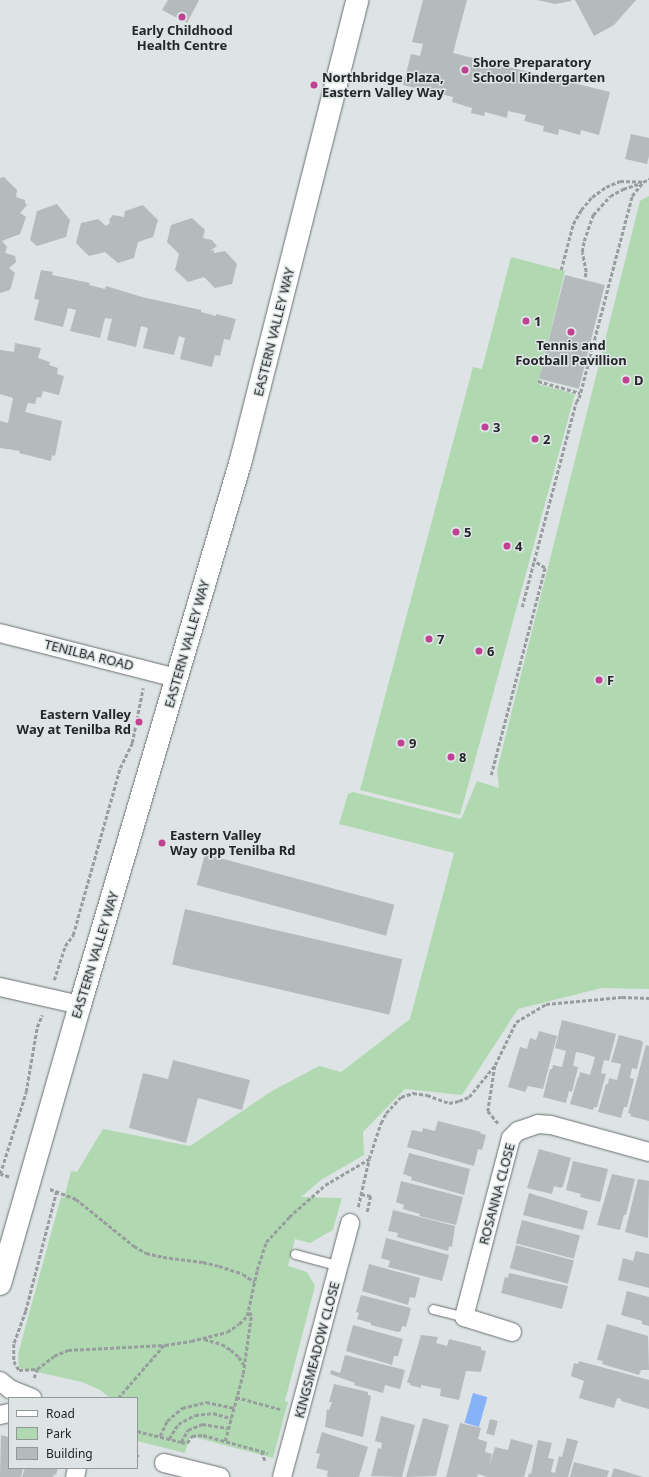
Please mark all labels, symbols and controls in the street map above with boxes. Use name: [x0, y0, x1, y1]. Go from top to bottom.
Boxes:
marker: Early Childhood Health Centre: [177, 12, 187, 22]
place label: Early Childhood Health Centre: [131, 23, 233, 54]
place label: Shore Preparatory School Kindergarten: [473, 55, 605, 86]
marker: Shore Preparatory School Kindergarten: [460, 65, 470, 75]
place label: Northbridge Plaza, Eastern Valley Way: [322, 70, 444, 101]
marker: Northbridge Plaza, Eastern Valley Way: [309, 80, 319, 90]
street label: EASTERN VALLEY WAY: [250, 266, 298, 398]
place label: 1: [534, 313, 541, 329]
marker: 1: [521, 316, 531, 326]
marker: Tennis and Football Pavillion: [566, 327, 576, 337]
place label: Tennis and Football Pavillion: [515, 338, 627, 369]
place label: D: [634, 372, 644, 388]
marker: D: [621, 375, 631, 385]
place label: 3: [493, 419, 500, 435]
marker: 3: [480, 422, 490, 432]
place label: 2: [543, 431, 550, 447]
marker: 2: [530, 434, 540, 444]
place label: 5: [464, 524, 471, 540]
marker: 5: [451, 527, 461, 537]
place label: 4: [515, 538, 522, 554]
marker: 4: [502, 541, 512, 551]
street label: EASTERN VALLEY WAY: [161, 578, 213, 710]
place label: 7: [437, 631, 444, 647]
marker: 7: [424, 634, 434, 644]
street label: TENILBA ROAD: [43, 636, 135, 674]
place label: 6: [487, 643, 494, 659]
marker: 6: [474, 646, 484, 656]
place label: F: [607, 672, 614, 688]
marker: F: [594, 675, 604, 685]
place label: Eastern Valley Way at Tenilba Rd: [17, 707, 131, 738]
marker: Eastern Valley Way at Tenilba Rd: [134, 717, 144, 727]
place label: 9: [409, 735, 416, 751]
marker: 9: [396, 738, 406, 748]
place label: 8: [459, 749, 466, 765]
marker: 8: [446, 752, 456, 762]
place label: Eastern Valley Way opp Tenilba Rd: [170, 828, 296, 859]
marker: Eastern Valley Way opp Tenilba Rd: [157, 838, 167, 848]
street label: EASTERN VALLEY WAY: [68, 890, 122, 1020]
street label: ROSANNA CLOSE: [476, 1142, 518, 1246]
street label: KINGSMEADOW CLOSE: [291, 1280, 343, 1420]
legend: [8, 1397, 138, 1469]
text: Road: [46, 1405, 75, 1422]
text: Park: [46, 1425, 71, 1442]
text: Building: [46, 1445, 93, 1462]

